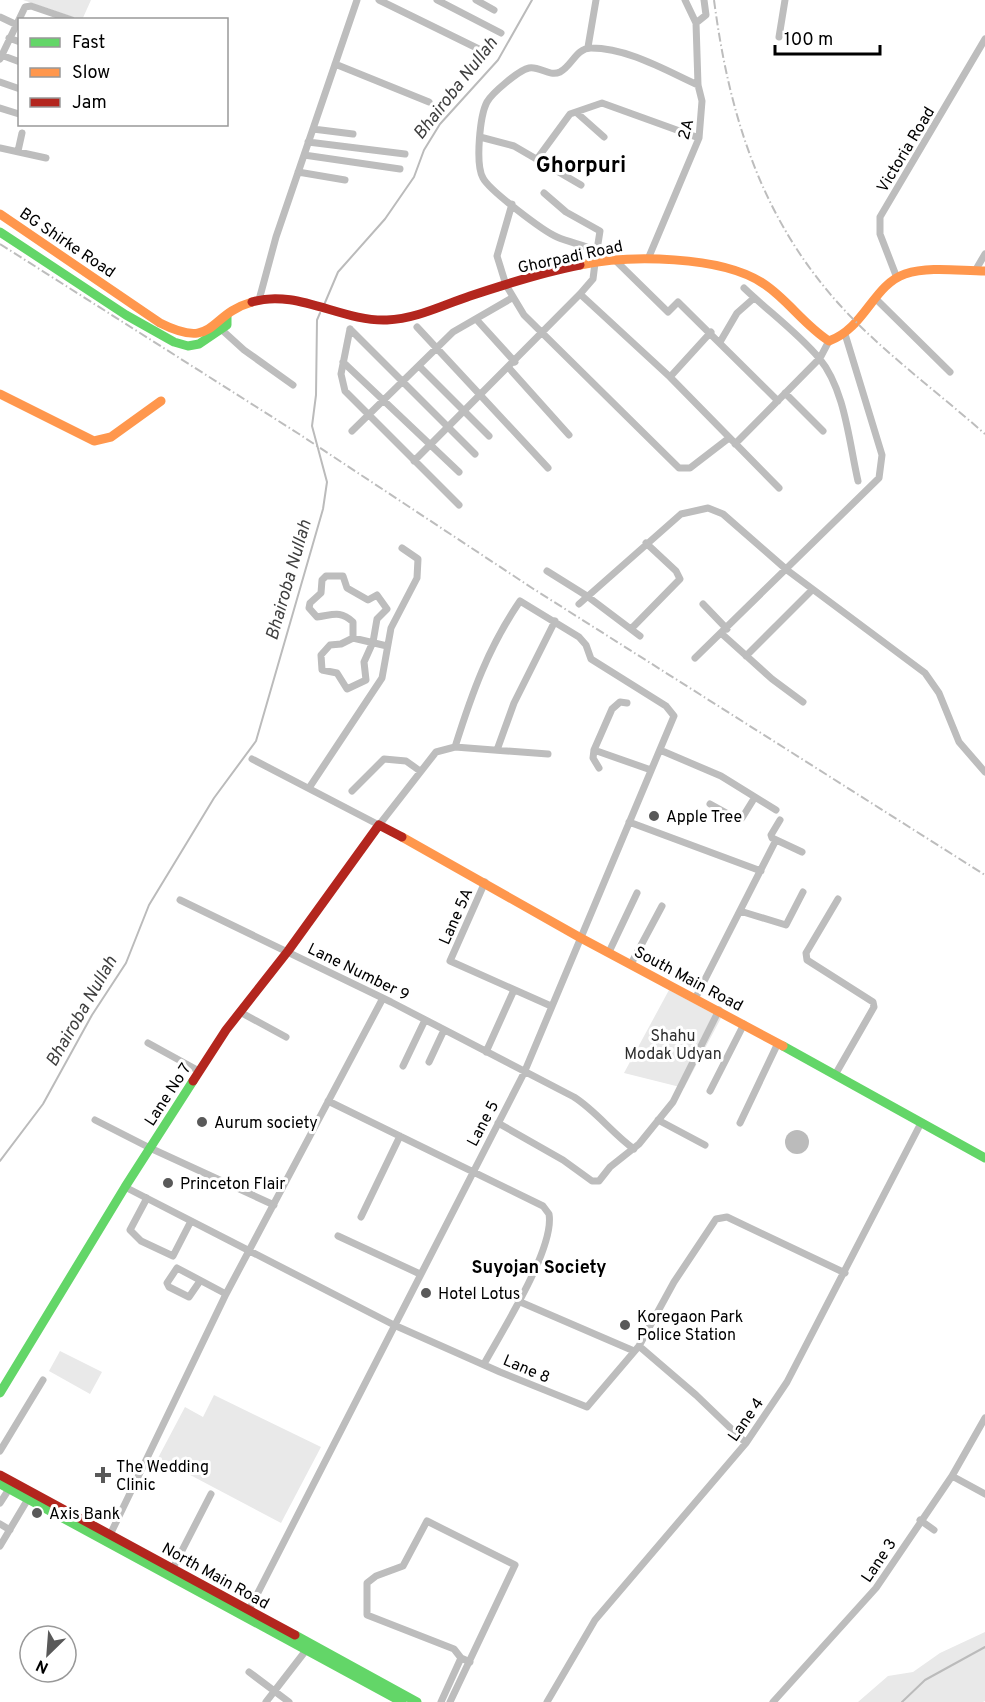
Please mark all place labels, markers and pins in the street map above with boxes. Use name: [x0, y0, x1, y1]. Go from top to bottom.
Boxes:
place label: Apple Tree: [666, 808, 742, 828]
marker: Apple Tree: [647, 809, 661, 823]
place label: Aurum society: [214, 1114, 318, 1134]
marker: Aurum society: [195, 1115, 209, 1129]
place label: Princeton Flair: [180, 1175, 286, 1195]
marker: Princeton Flair: [161, 1176, 175, 1190]
place label: Hotel Lotus: [438, 1285, 520, 1305]
marker: Hotel Lotus: [419, 1286, 433, 1300]
place label: Koregaon Park Police Station: [637, 1308, 743, 1346]
marker: Koregaon Park Police Station: [618, 1318, 632, 1332]
place label: The Wedding Clinic: [116, 1458, 209, 1496]
marker: The Wedding Clinic: [94, 1466, 112, 1484]
place label: Axis Bank: [49, 1505, 120, 1525]
marker: Axis Bank: [30, 1506, 44, 1520]

